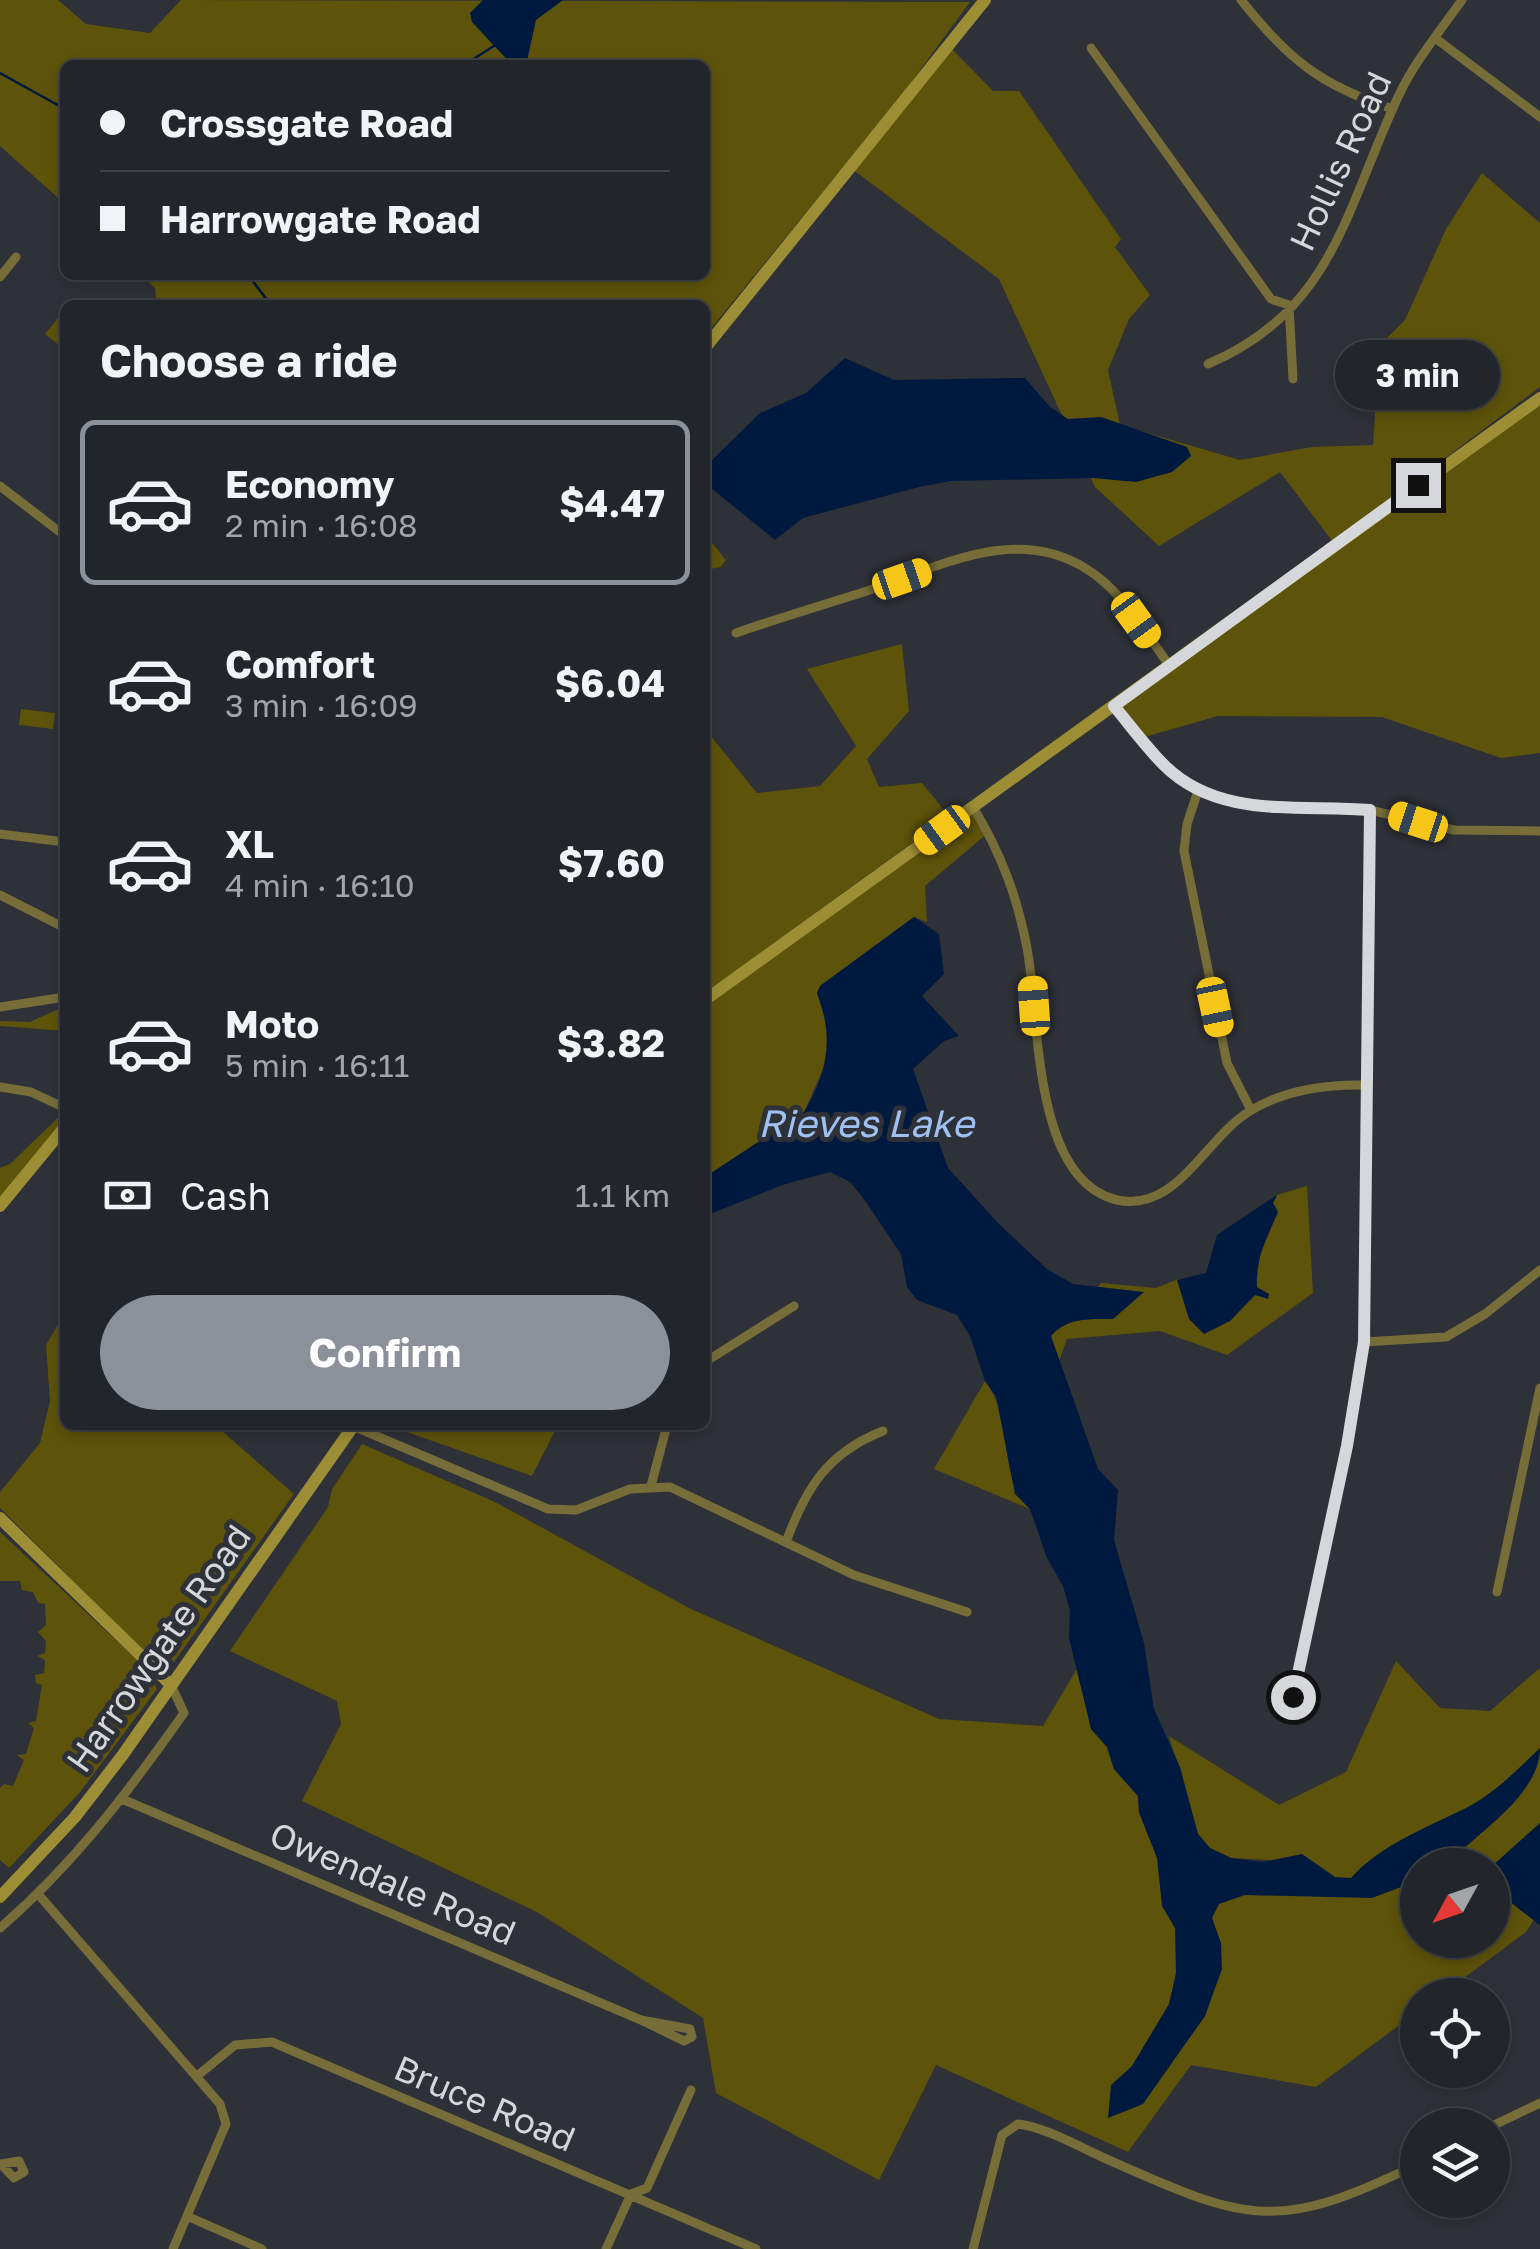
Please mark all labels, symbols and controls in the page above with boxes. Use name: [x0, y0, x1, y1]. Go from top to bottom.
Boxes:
street label: Hollis Road: [1280, 65, 1400, 257]
text: Crossgate Road: [160, 100, 453, 145]
text: Harrowgate Road: [160, 196, 481, 241]
text: Choose a ride: [100, 333, 398, 387]
callout: 3 min: [1336, 340, 1500, 410]
text: 3 min: [1376, 356, 1459, 394]
icon: car: [105, 458, 195, 548]
text: Economy: [225, 461, 394, 506]
route end: [1396, 463, 1441, 508]
text: $4.47: [559, 480, 665, 525]
text: 2 min · 16:08: [225, 506, 418, 544]
car: [869, 555, 935, 603]
car: [1106, 587, 1166, 653]
icon: car: [105, 638, 195, 728]
text: Comfort: [225, 641, 375, 686]
text: $6.04: [555, 660, 665, 705]
text: 3 min · 16:09: [225, 686, 418, 724]
car: [1385, 798, 1451, 846]
car: [909, 800, 975, 860]
icon: car: [105, 818, 195, 908]
text: XL: [225, 821, 274, 866]
text: $7.60: [558, 840, 665, 885]
text: 4 min · 16:10: [225, 866, 415, 904]
car: [1017, 975, 1051, 1037]
car: [1194, 975, 1236, 1039]
icon: car: [105, 998, 195, 1088]
text: Moto: [225, 1001, 319, 1046]
text: $3.82: [557, 1020, 665, 1065]
text: 5 min · 16:11: [225, 1046, 409, 1084]
water label: Rieves Lake: [758, 1100, 977, 1145]
icon: cash: [100, 1168, 155, 1223]
text: Cash: [180, 1173, 271, 1218]
text: 1.1 km: [575, 1176, 670, 1214]
button: Confirm: [100, 1295, 670, 1410]
street label: Harrowgate Road: [57, 1516, 259, 1780]
route start: [1271, 1675, 1316, 1720]
street label: Owendale Road: [264, 1812, 522, 1954]
north arrow: [1400, 1848, 1510, 1958]
map controls: [1400, 1848, 1510, 2218]
button: locate: [1400, 1978, 1510, 2088]
street label: Bruce Road: [388, 2046, 582, 2160]
button: layers: [1400, 2108, 1510, 2218]

